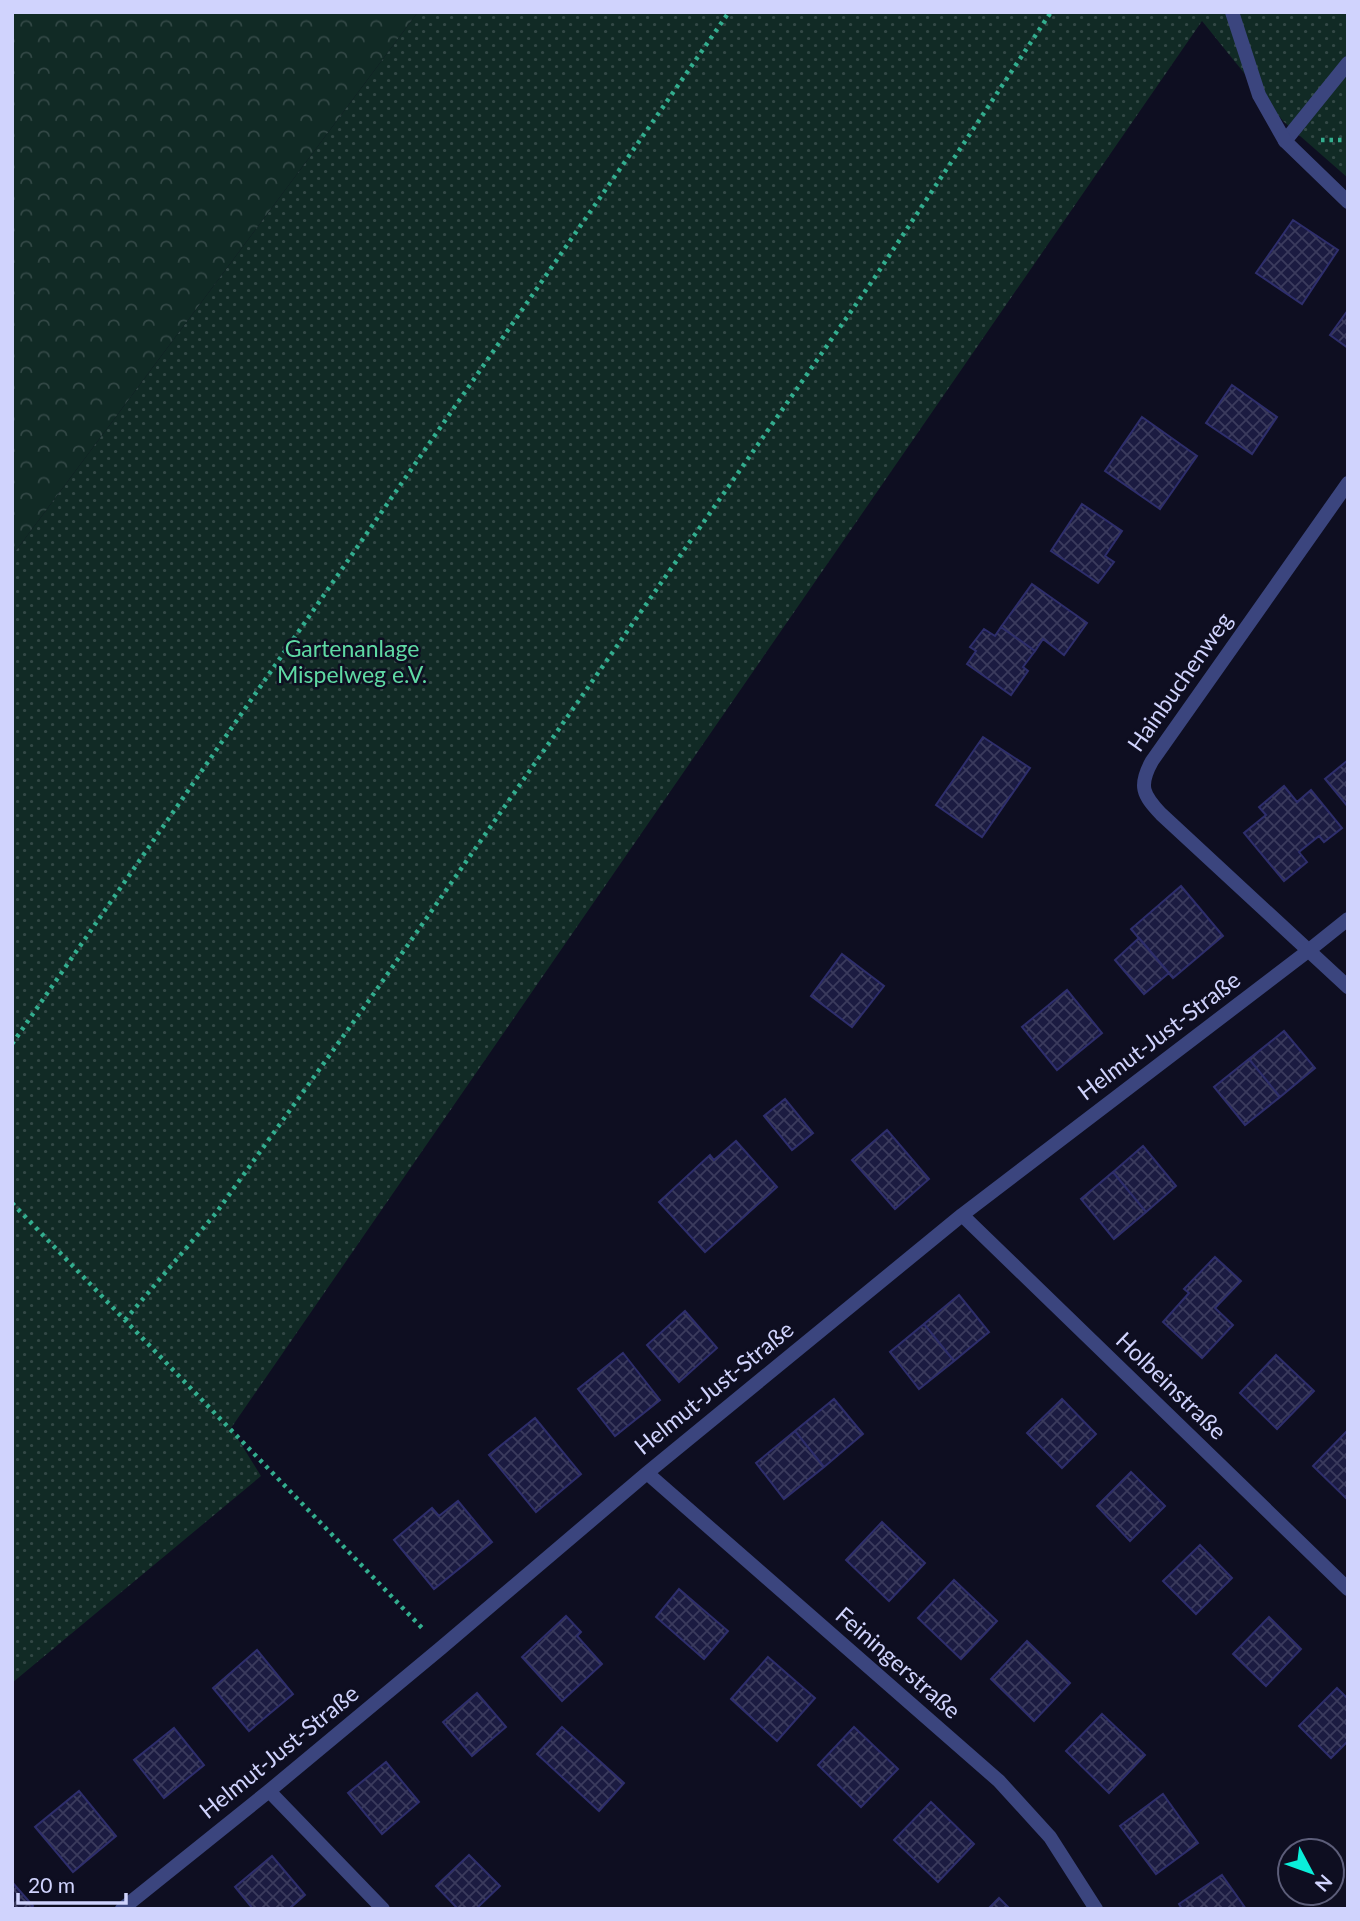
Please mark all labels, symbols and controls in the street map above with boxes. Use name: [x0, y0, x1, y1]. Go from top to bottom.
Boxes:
street label: Hainbuchenweg: [1121, 606, 1238, 756]
park label: Gartenanlage Mispelweg e.V.: [277, 634, 427, 688]
street label: Helmut-Just-Straße: [1072, 965, 1245, 1105]
street label: Helmut-Just-Straße: [628, 1315, 798, 1460]
street label: Holbeinstraße: [1111, 1326, 1233, 1445]
street label: Feiningerstraße: [830, 1600, 967, 1724]
street label: Helmut-Just-Straße: [193, 1679, 363, 1824]
north arrow: [1276, 1837, 1346, 1907]
scale bar: [18, 1862, 126, 1906]
text: N: [1311, 1870, 1338, 1897]
text: 20 m: [28, 1872, 75, 1897]

